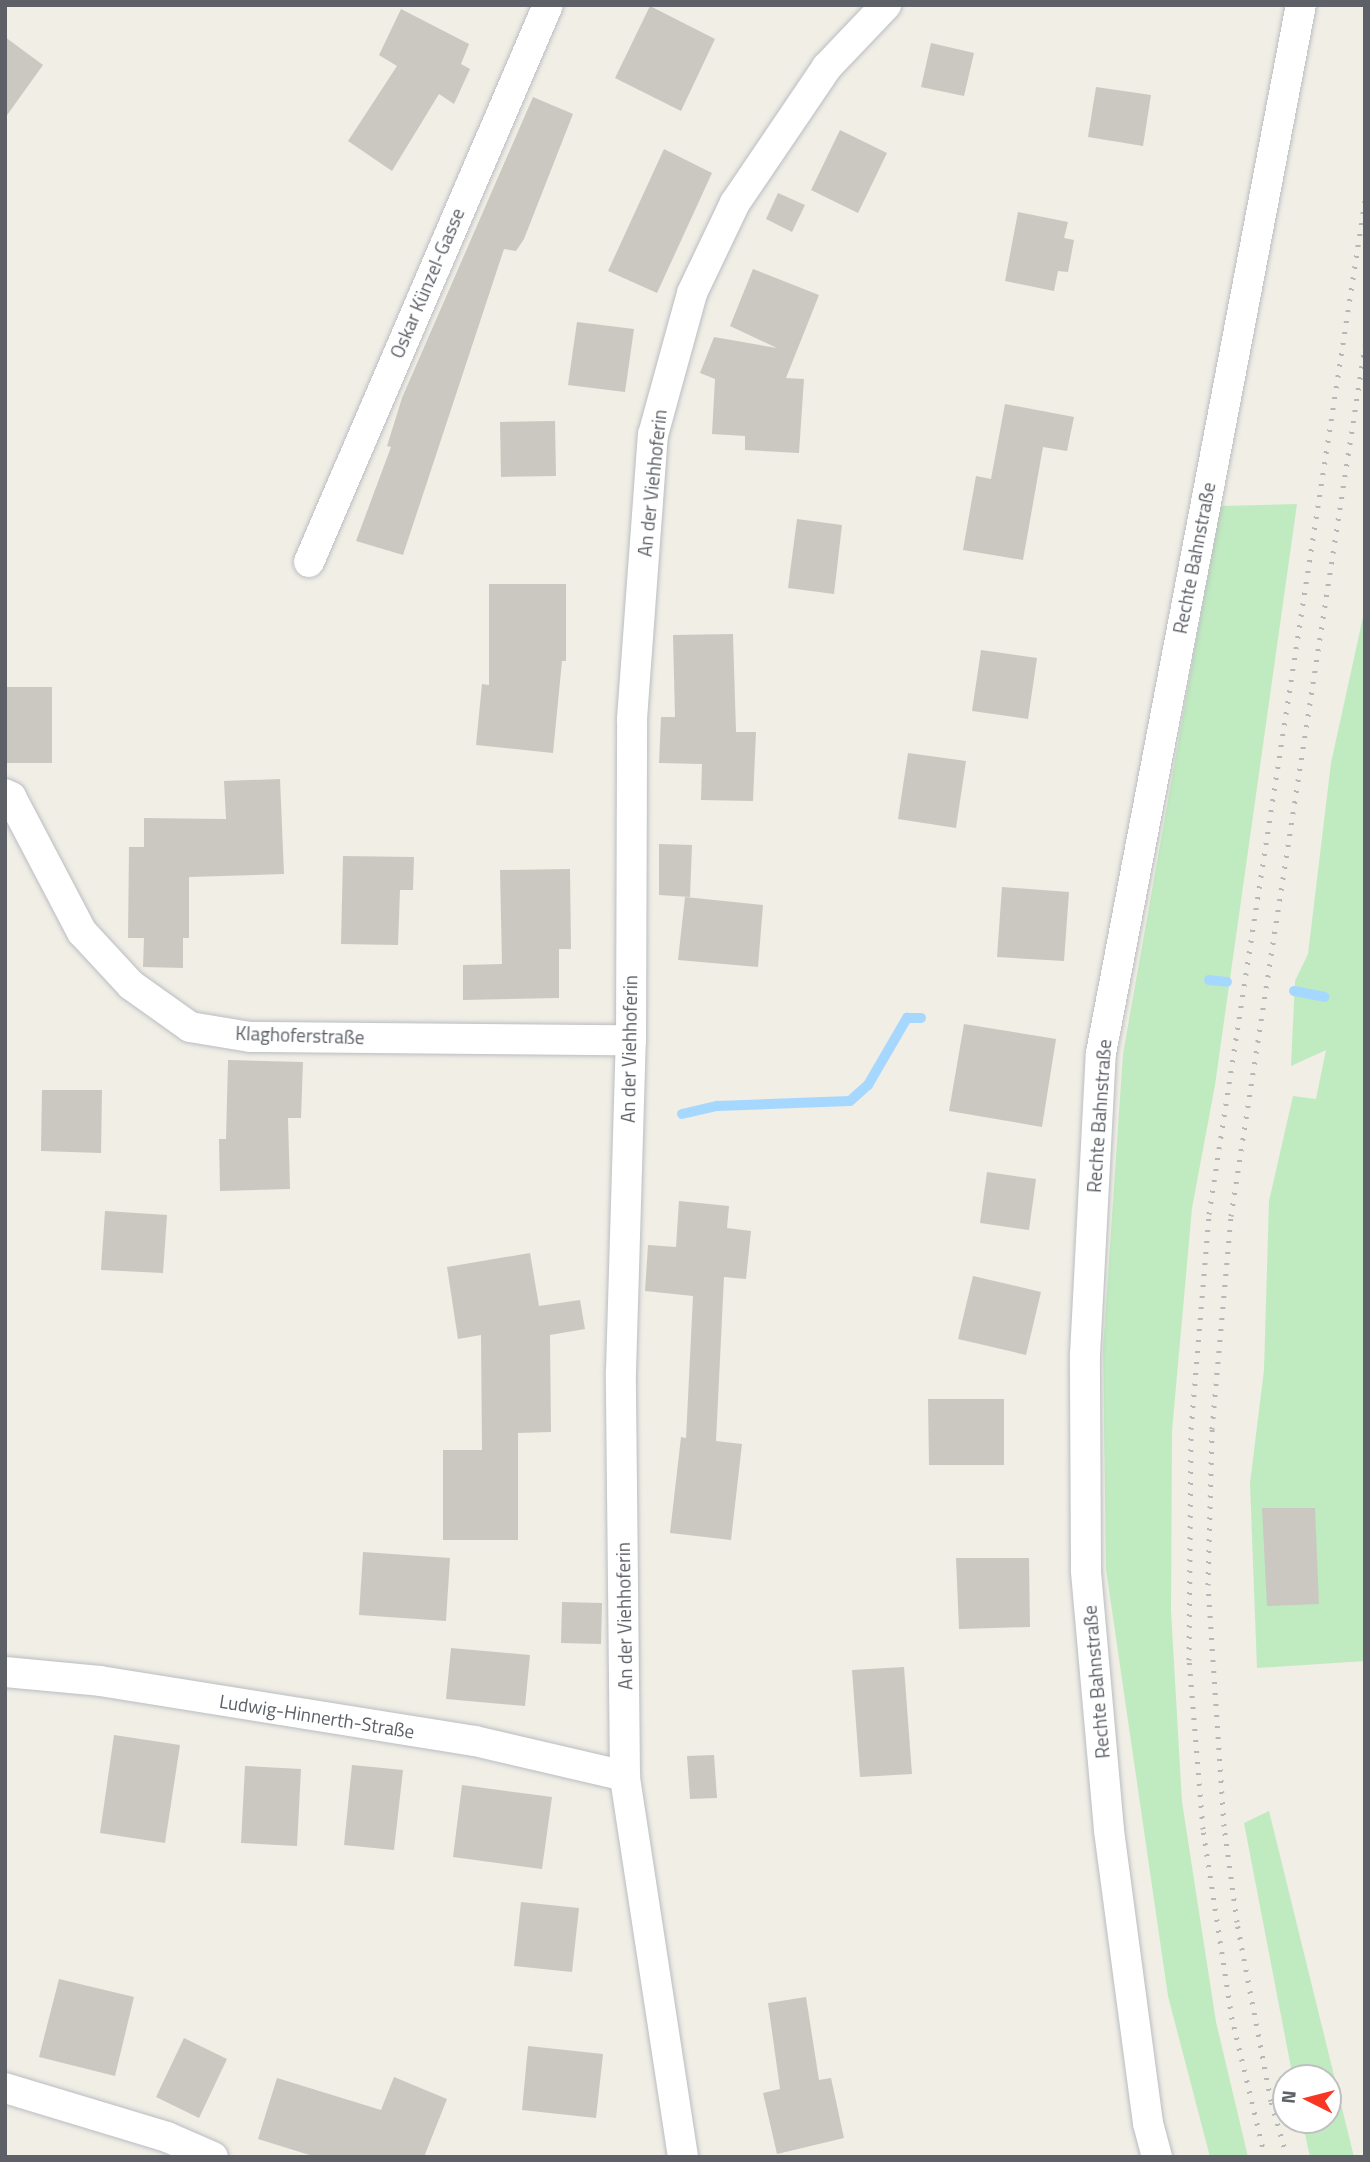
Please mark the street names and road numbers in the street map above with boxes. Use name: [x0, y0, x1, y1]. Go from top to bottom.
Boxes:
street label: Oskar Künzel-Gasse: [385, 204, 469, 362]
street label: An der Viehhoferin: [633, 408, 671, 558]
street label: Rechte Bahnstraße: [1168, 480, 1220, 636]
street label: An der Viehhoferin: [616, 975, 642, 1123]
street label: Klaghoferstraße: [235, 1021, 365, 1049]
street label: Rechte Bahnstraße: [1082, 1039, 1116, 1193]
street label: An der Viehhoferin: [611, 1542, 637, 1690]
street label: Rechte Bahnstraße: [1078, 1604, 1114, 1760]
street label: Ludwig-Hinnerth-Straße: [218, 1689, 416, 1743]

